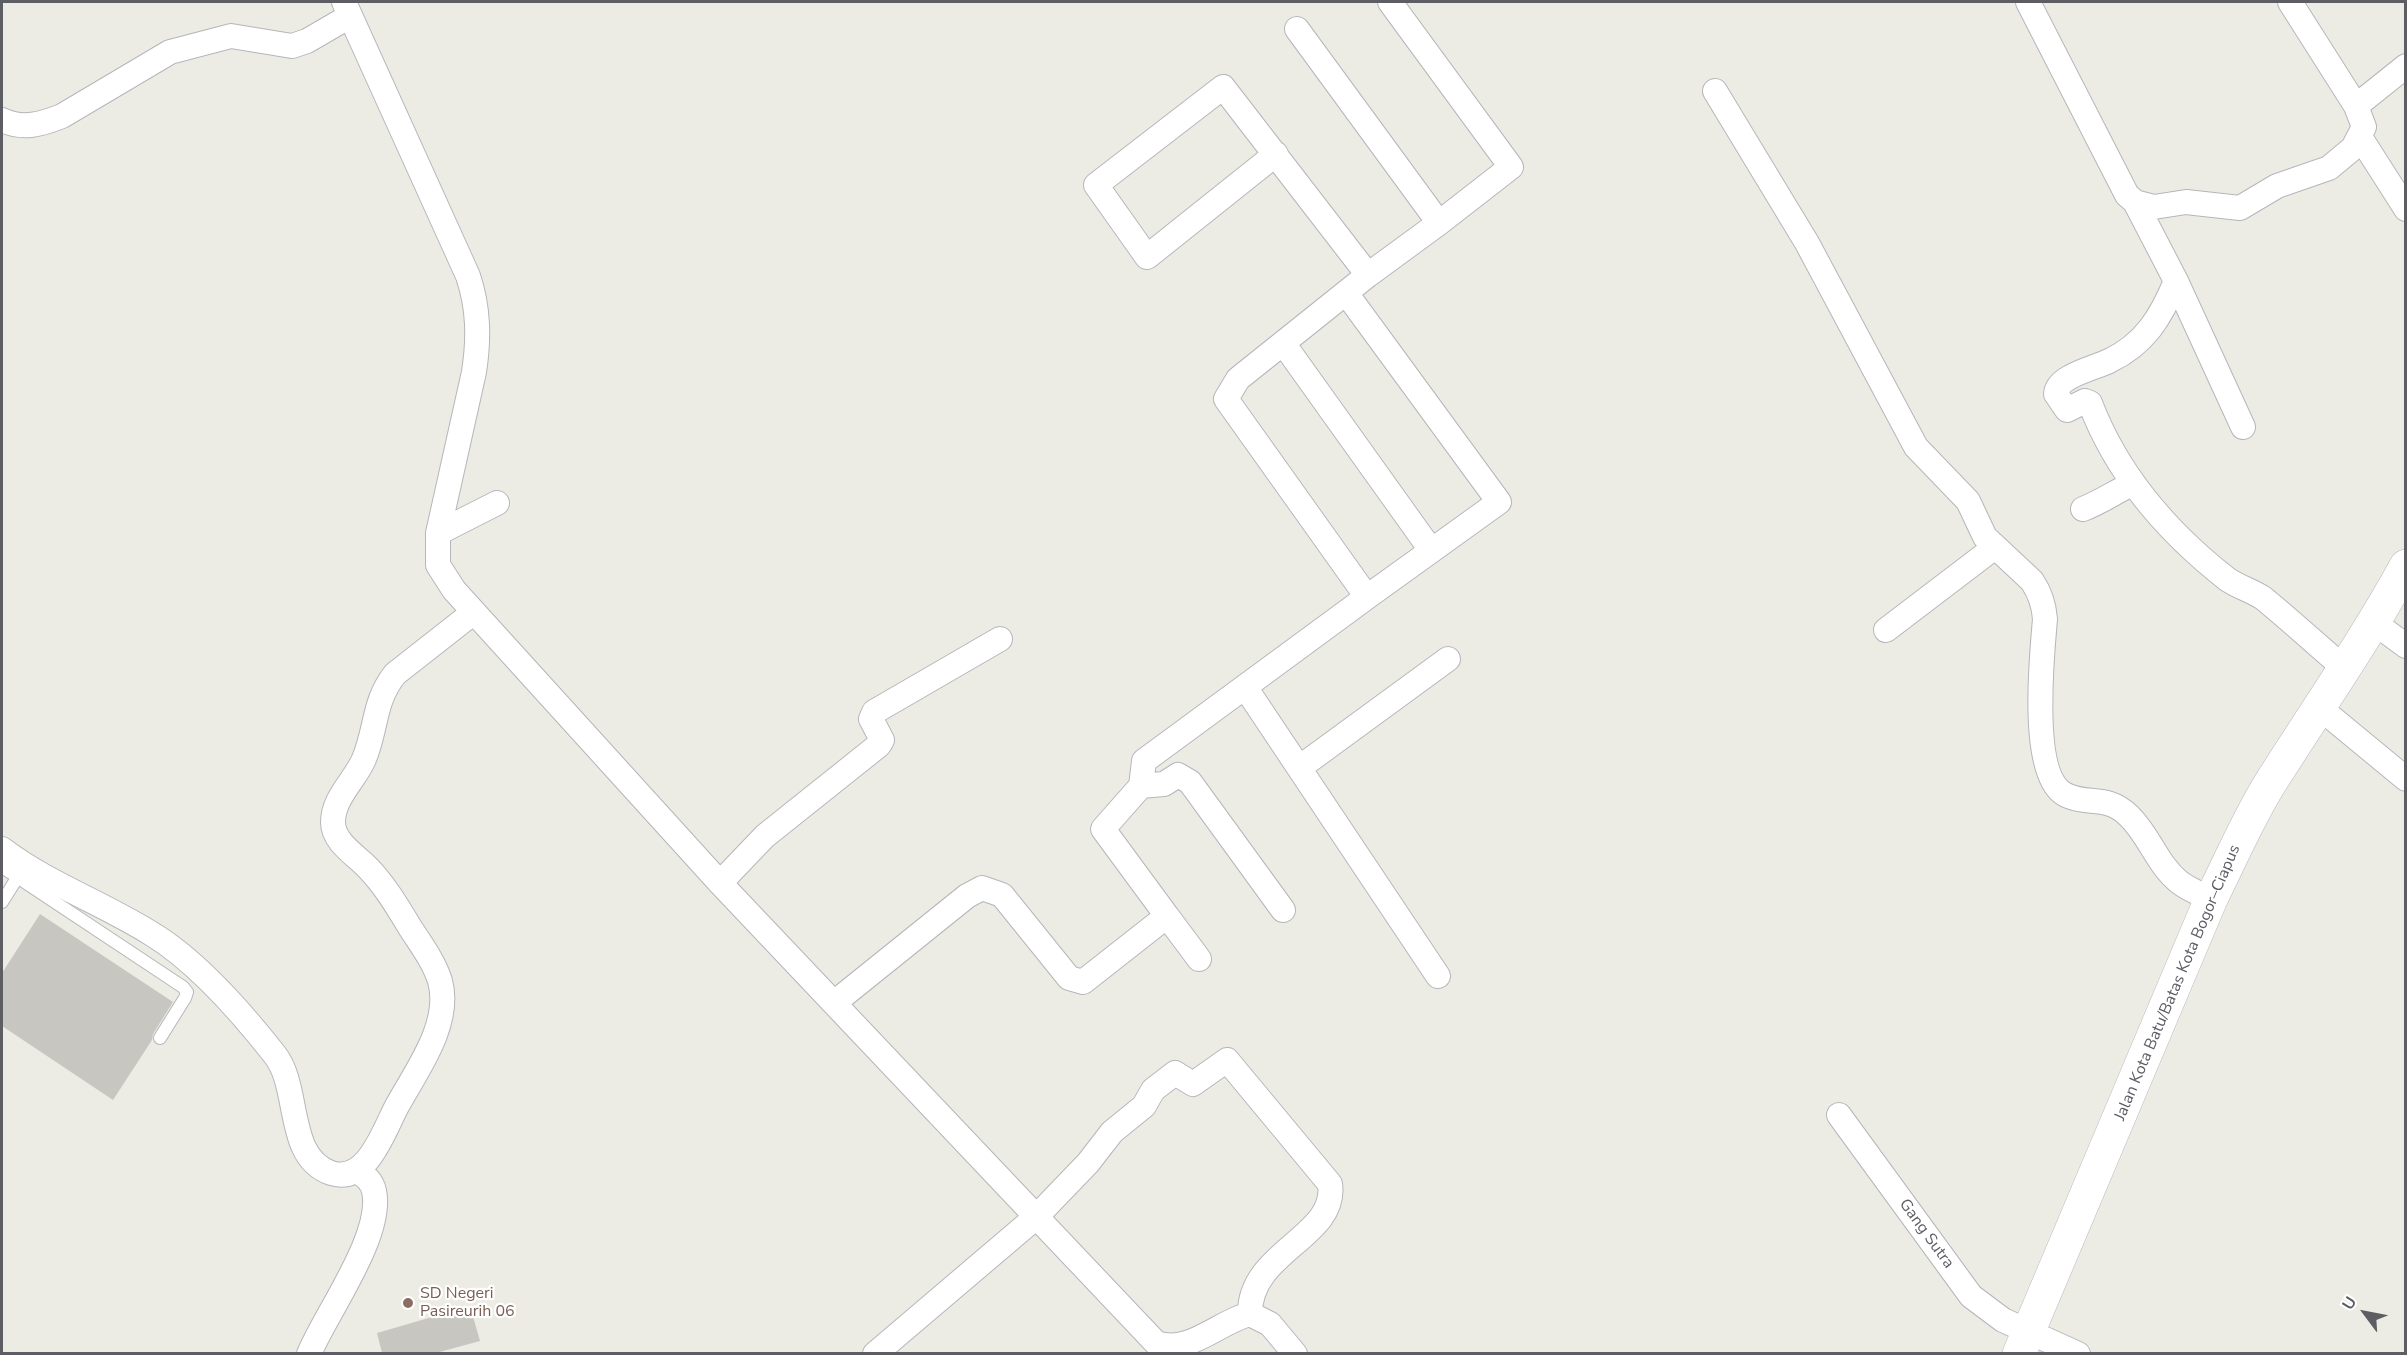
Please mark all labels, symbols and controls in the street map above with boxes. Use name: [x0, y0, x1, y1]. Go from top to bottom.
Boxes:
street label: Jalan Kota Batu/Batas Kota Bogor–Ciapus: [2111, 842, 2245, 1124]
street label: Gang Sutra: [1894, 1196, 1958, 1272]
north arrow: [2335, 1283, 2395, 1343]
place label: SD Negeri Pasireurih 06: [420, 1284, 515, 1322]
text: U: [2337, 1293, 2362, 1314]
marker: SD Negeri Pasireurih 06: [401, 1296, 415, 1310]

